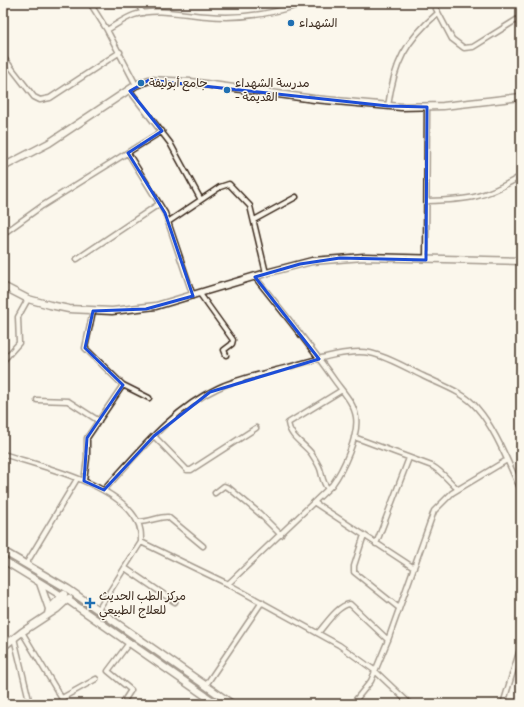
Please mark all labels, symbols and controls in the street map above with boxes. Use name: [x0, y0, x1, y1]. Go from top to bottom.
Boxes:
place label: الشهداء: [299, 14, 337, 31]
marker: الشهداء: [286, 18, 296, 28]
place label: جامع أبوليفة: [149, 74, 208, 92]
place label: مدرسة الشهداء - القديمة: [235, 74, 310, 105]
marker: جامع أبوليفة: [136, 78, 146, 88]
marker: مدرسة الشهداء - القديمة: [222, 85, 232, 95]
place label: مركز الطب الحديث للعلاج الطبيعي: [99, 587, 186, 621]
marker: مركز الطب الحديث للعلاج الطبيعي: [84, 597, 96, 609]

